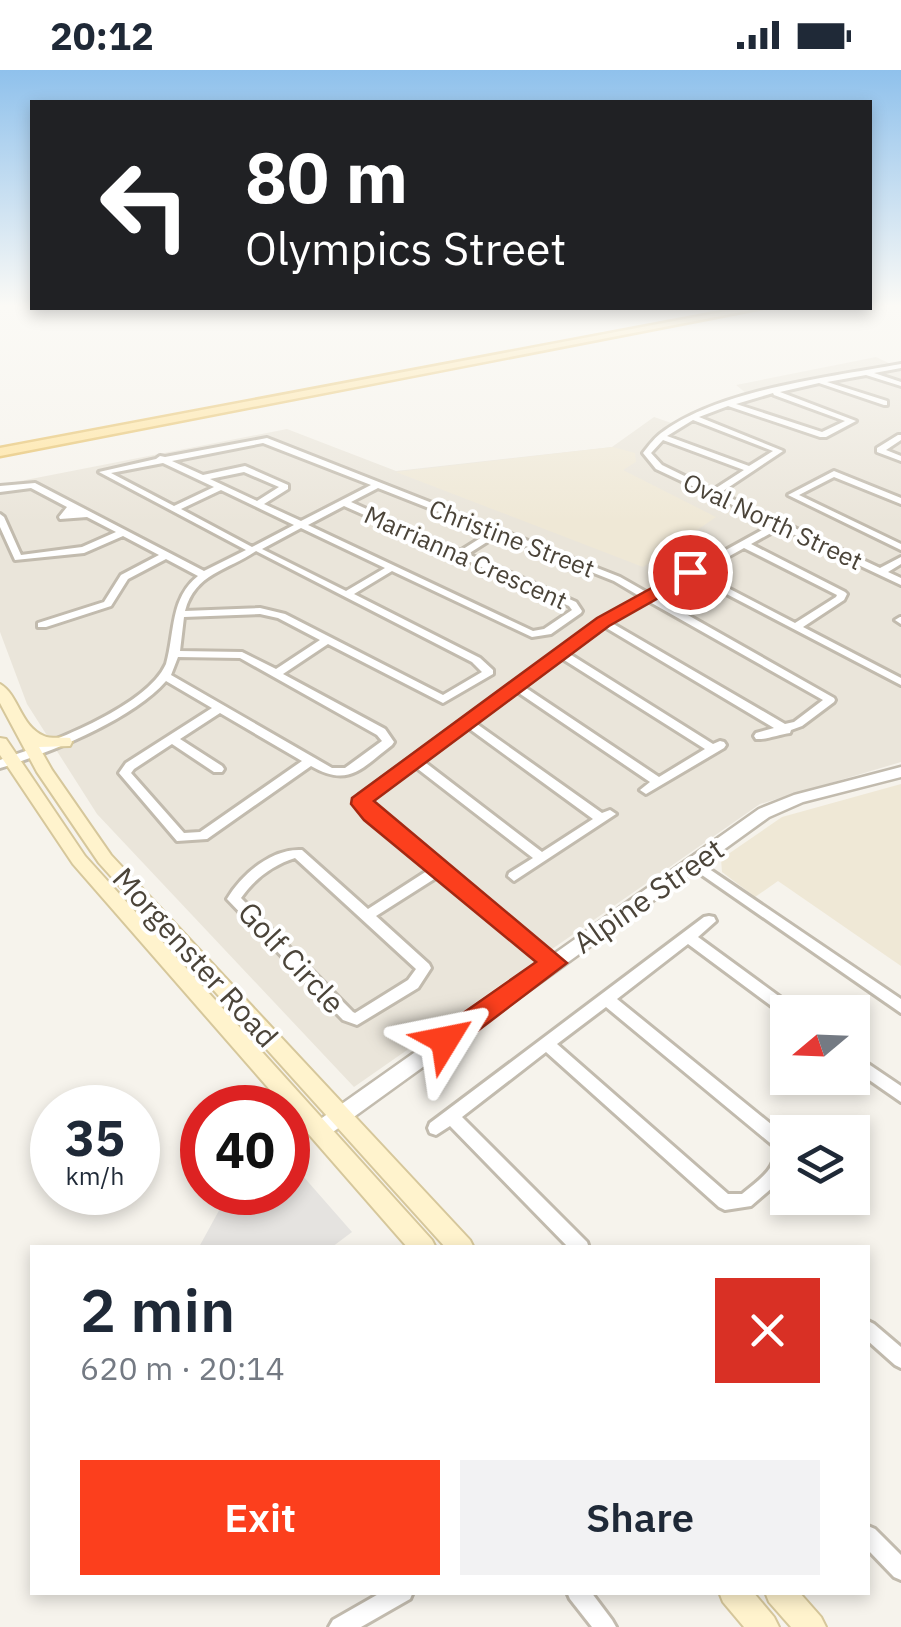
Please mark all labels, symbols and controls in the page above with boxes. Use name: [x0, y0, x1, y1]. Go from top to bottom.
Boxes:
text: 20:12: [50, 11, 154, 60]
text: 80 m: [245, 131, 408, 222]
icon: left: [80, 140, 210, 270]
text: Olympics Street: [245, 219, 566, 277]
street label: Oval North Street: [678, 465, 868, 577]
street label: Christine Street: [425, 491, 599, 585]
street label: Marrianna Crescent: [359, 497, 573, 617]
pin: [648, 530, 733, 615]
icon: arrive: [663, 545, 718, 600]
street label: Alpine Street: [565, 829, 731, 961]
street label: Morgenster Road: [105, 859, 287, 1055]
street label: Golf Circle: [230, 893, 354, 1021]
position arrow: [393, 988, 497, 1092]
north arrow: [770, 995, 870, 1095]
map controls: [770, 995, 870, 1215]
speed limit sign: 40: [180, 1085, 310, 1215]
text: 35: [65, 1105, 125, 1170]
button: layers: [770, 1115, 870, 1215]
text: km/h: [66, 1159, 124, 1192]
text: 2 min: [80, 1270, 235, 1349]
button: close: [715, 1278, 820, 1383]
text: 620 m · 20:14: [80, 1347, 285, 1389]
button: Exit: [80, 1460, 440, 1575]
button: Share: [460, 1460, 820, 1575]

